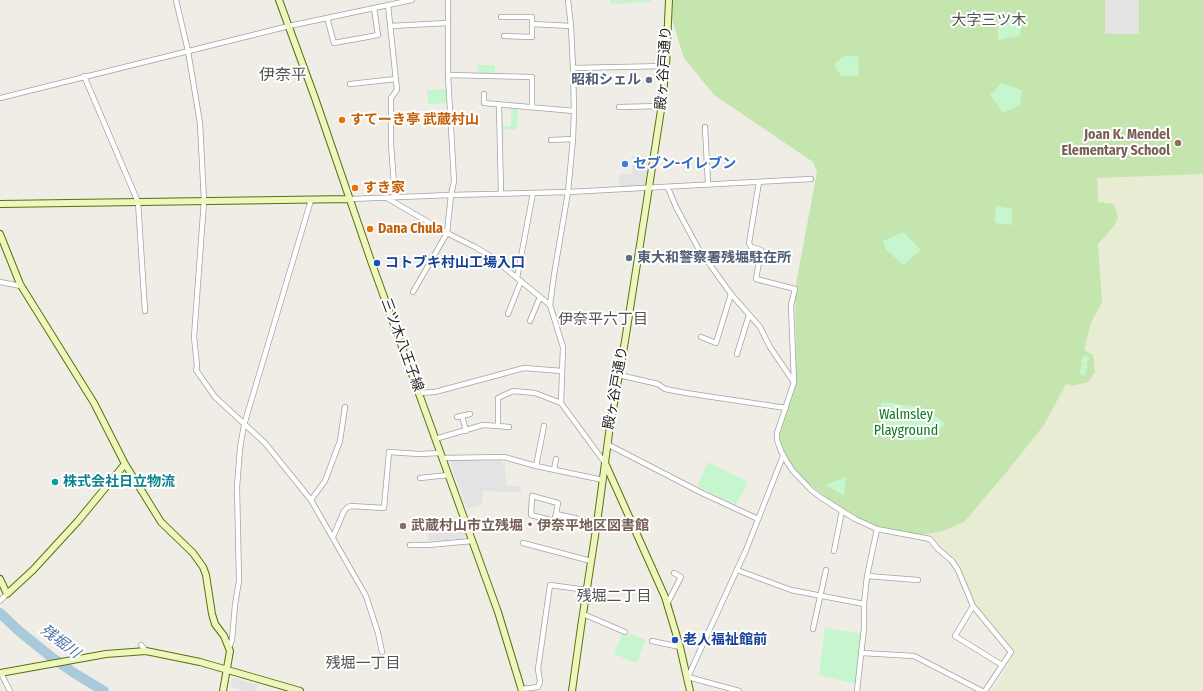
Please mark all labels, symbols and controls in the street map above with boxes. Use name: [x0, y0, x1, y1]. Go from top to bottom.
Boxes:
district label: 大字三ツ木: [952, 12, 1026, 30]
street label: 殿ヶ谷戸通り: [653, 26, 675, 110]
district label: 伊奈平: [259, 66, 307, 86]
place label: 昭和シェル: [571, 72, 641, 88]
marker: 昭和シェル: [644, 75, 654, 85]
place label: すてーき亭 武蔵村山: [350, 112, 479, 128]
marker: すてーき亭 武蔵村山: [337, 115, 347, 125]
place label: Joan K. Mendel Elementary School: [1062, 127, 1170, 160]
marker: Joan K. Mendel Elementary School: [1173, 138, 1183, 148]
place label: セブン-イレブン: [633, 156, 736, 172]
marker: セブン-イレブン: [620, 159, 630, 169]
place label: すき家: [363, 180, 405, 196]
marker: すき家: [350, 183, 360, 193]
place label: Dana Chula: [378, 221, 443, 237]
marker: Dana Chula: [365, 224, 375, 234]
place label: 東大和警察署残堀駐在所: [637, 250, 791, 266]
marker: 東大和警察署残堀駐在所: [624, 253, 634, 263]
place label: コトブキ村山工場入口: [385, 255, 525, 271]
marker: コトブキ村山工場入口: [372, 258, 382, 268]
street label: 三ツ木八王子線: [377, 296, 427, 394]
district label: 伊奈平六丁目: [558, 311, 648, 329]
street label: 殿ヶ谷戸通り: [600, 345, 632, 431]
park label: Walmsley Playground: [874, 407, 938, 440]
place label: 株式会社日立物流: [63, 474, 175, 490]
marker: 株式会社日立物流: [50, 477, 60, 487]
place label: 武蔵村山市立残堀・伊奈平地区図書館: [411, 518, 649, 534]
marker: 武蔵村山市立残堀・伊奈平地区図書館: [398, 521, 408, 531]
district label: 残堀二丁目: [577, 588, 651, 606]
water label: 残堀川: [37, 621, 83, 663]
place label: 老人福祉館前: [683, 632, 767, 648]
marker: 老人福祉館前: [670, 635, 680, 645]
district label: 残堀一丁目: [326, 655, 400, 673]

